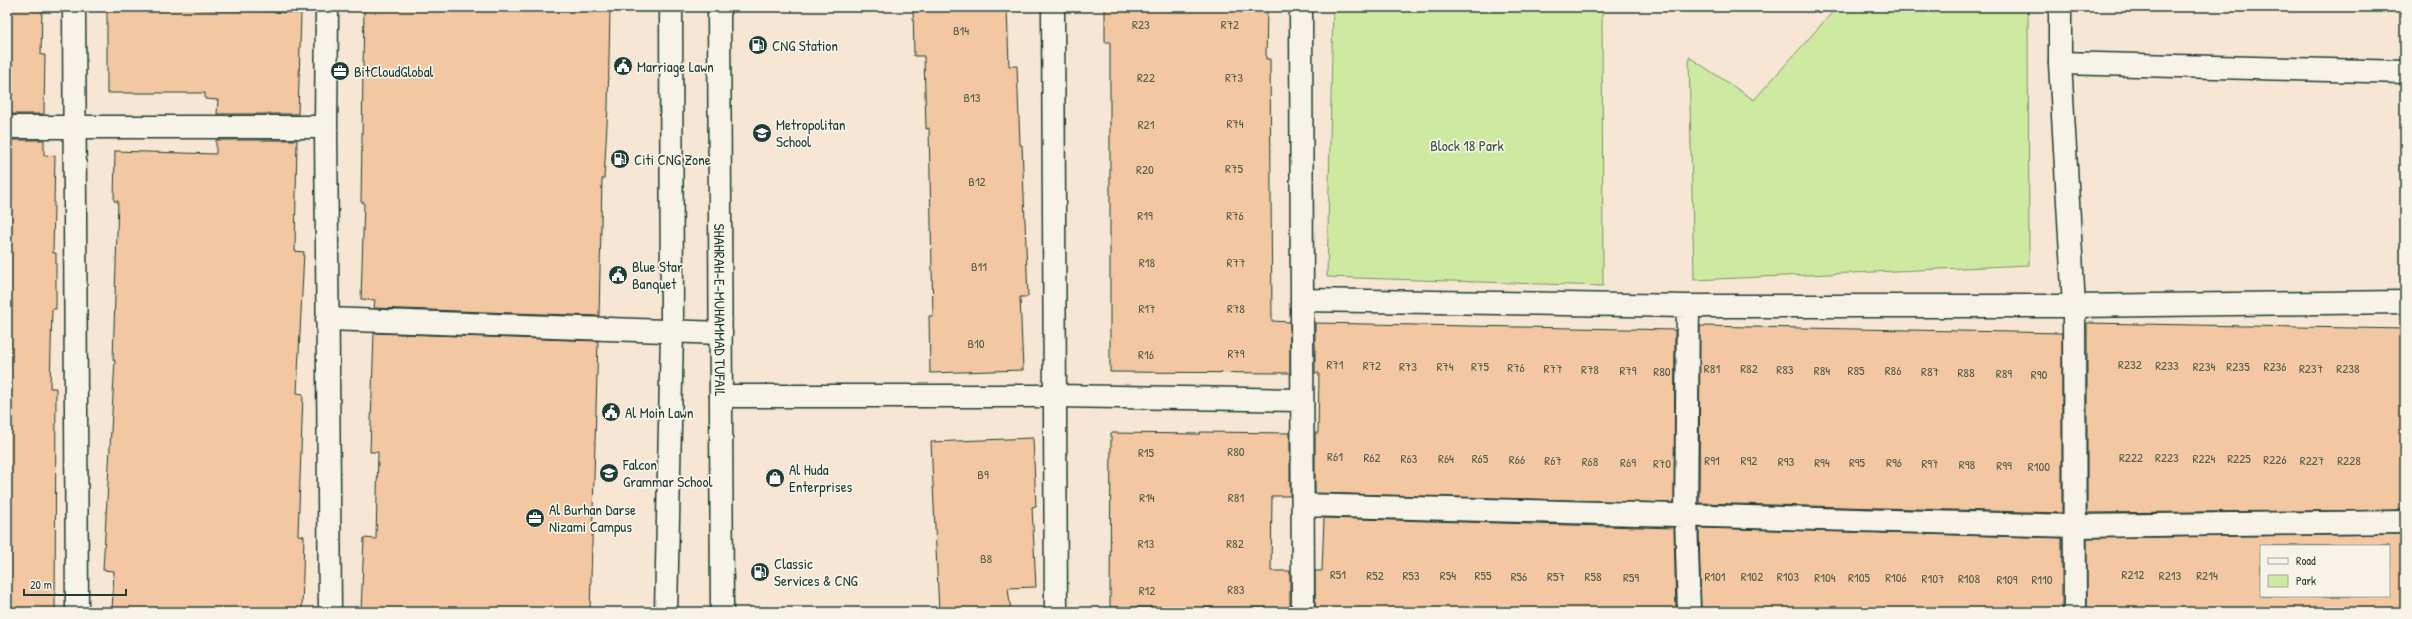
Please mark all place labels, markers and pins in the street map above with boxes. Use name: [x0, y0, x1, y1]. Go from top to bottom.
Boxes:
fuel station icon: CNG Station: [747, 34, 769, 56]
place label: CNG Station: [772, 35, 838, 56]
public building icon: Marriage Lawn: [612, 55, 634, 77]
place label: Marriage Lawn: [637, 56, 714, 77]
office icon: BitCloudGlobal: [329, 60, 351, 82]
place label: BitCloudGlobal: [354, 61, 434, 82]
place label: Metropolitan School: [776, 114, 846, 152]
school or university icon: Metropolitan School: [751, 122, 773, 144]
fuel station icon: Citi CNG Zone: [609, 148, 631, 170]
place label: Citi CNG Zone: [634, 149, 711, 170]
place label: Blue Star Banquet: [632, 256, 683, 294]
public building icon: Blue Star Banquet: [607, 264, 629, 286]
public building icon: Al Moin Lawn: [600, 401, 622, 423]
place label: Al Moin Lawn: [625, 402, 694, 423]
place label: Falcon Grammar School: [622, 454, 712, 492]
place label: Al Huda Enterprises: [789, 459, 853, 497]
school or university icon: Falcon Grammar School: [598, 462, 620, 484]
shop icon: Al Huda Enterprises: [764, 467, 786, 489]
place label: Al Burhan Darse Nizami Campus: [549, 499, 636, 537]
office icon: Al Burhan Darse Nizami Campus: [524, 507, 546, 529]
place label: Classic Services & CNG: [774, 553, 859, 591]
fuel station icon: Classic Services & CNG: [749, 561, 771, 583]

